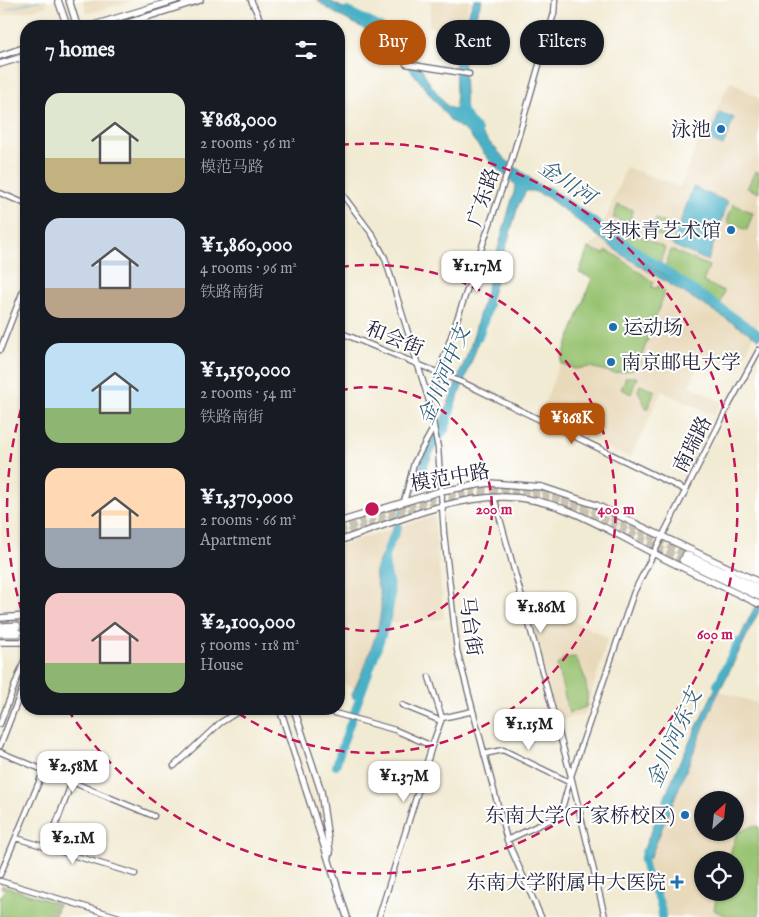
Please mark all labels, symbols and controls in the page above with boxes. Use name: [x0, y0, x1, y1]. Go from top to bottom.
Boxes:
chip: Buy: [360, 20, 426, 65]
chip: Rent: [436, 20, 510, 65]
chip: Filters: [520, 20, 604, 65]
icon: filters: [292, 36, 320, 64]
text: 7 homes: [45, 37, 115, 64]
text: ¥868,000: [200, 107, 277, 134]
icon: home: [85, 113, 145, 173]
place label: 泳池: [671, 118, 711, 143]
marker: 泳池: [715, 123, 727, 135]
text: 2 rooms · 56 m²: [200, 134, 295, 154]
water label: 金川河: [532, 154, 603, 214]
text: 模范马路: [200, 158, 264, 178]
street label: 广东路: [463, 165, 506, 230]
place label: 李味青艺术馆: [601, 219, 721, 244]
marker: 李味青艺术馆: [725, 224, 737, 236]
text: ¥1,860,000: [200, 232, 293, 259]
icon: home: [85, 238, 145, 298]
pin: ¥1.17M: [436, 250, 518, 293]
text: ¥1.17M: [452, 257, 502, 277]
text: 4 rooms · 96 m²: [200, 259, 297, 279]
text: 铁路南街: [200, 283, 264, 303]
place label: 运动场: [623, 316, 683, 341]
street label: 和会街: [362, 317, 427, 362]
water label: 金川河中支: [413, 319, 479, 429]
marker: 运动场: [607, 321, 619, 333]
place label: 南京邮电大学: [621, 351, 741, 376]
marker: 南京邮电大学: [605, 356, 617, 368]
text: ¥1,150,000: [200, 357, 291, 384]
icon: home: [85, 363, 145, 423]
text: 2 rooms · 54 m²: [200, 384, 297, 404]
pin: ¥868K: [537, 402, 607, 445]
text: 铁路南街: [200, 408, 264, 428]
text: ¥868K: [551, 409, 593, 429]
street label: 南瑞路: [669, 412, 718, 477]
street label: 模范中路: [409, 459, 492, 498]
text: ¥1,370,000: [200, 484, 293, 511]
icon: home: [85, 488, 145, 548]
centre of rings: [363, 500, 381, 518]
text: 200 m: [476, 500, 513, 519]
text: 400 m: [598, 500, 635, 519]
text: 2 rooms · 66 m²: [200, 511, 296, 531]
text: Apartment: [200, 531, 271, 551]
pin: ¥1.86M: [500, 592, 582, 634]
street label: 马台街: [453, 595, 486, 658]
text: ¥1.86M: [516, 598, 566, 618]
text: ¥2,100,000: [200, 609, 296, 636]
icon: home: [85, 613, 145, 673]
text: 600 m: [697, 625, 733, 644]
text: 5 rooms · 118 m²: [200, 636, 299, 656]
text: House: [200, 656, 243, 676]
water label: 金川河东支: [642, 682, 710, 792]
pin: ¥1.15M: [488, 708, 570, 751]
text: ¥1.15M: [505, 715, 553, 735]
pin: ¥2.58M: [32, 750, 114, 793]
text: ¥2.58M: [48, 757, 98, 777]
pin: ¥1.37M: [363, 760, 445, 803]
text: ¥1.37M: [379, 767, 429, 787]
north arrow: [694, 791, 744, 841]
map controls: [694, 791, 744, 901]
place label: 东南大学(丁家桥校区): [485, 804, 675, 829]
marker: 东南大学(丁家桥校区): [679, 809, 691, 821]
pin: ¥2.1M: [38, 822, 108, 865]
text: ¥2.1M: [51, 829, 95, 849]
button: locate: [694, 851, 744, 901]
place label: 东南大学附属中大医院: [466, 871, 666, 896]
marker: 东南大学附属中大医院: [670, 875, 684, 889]

